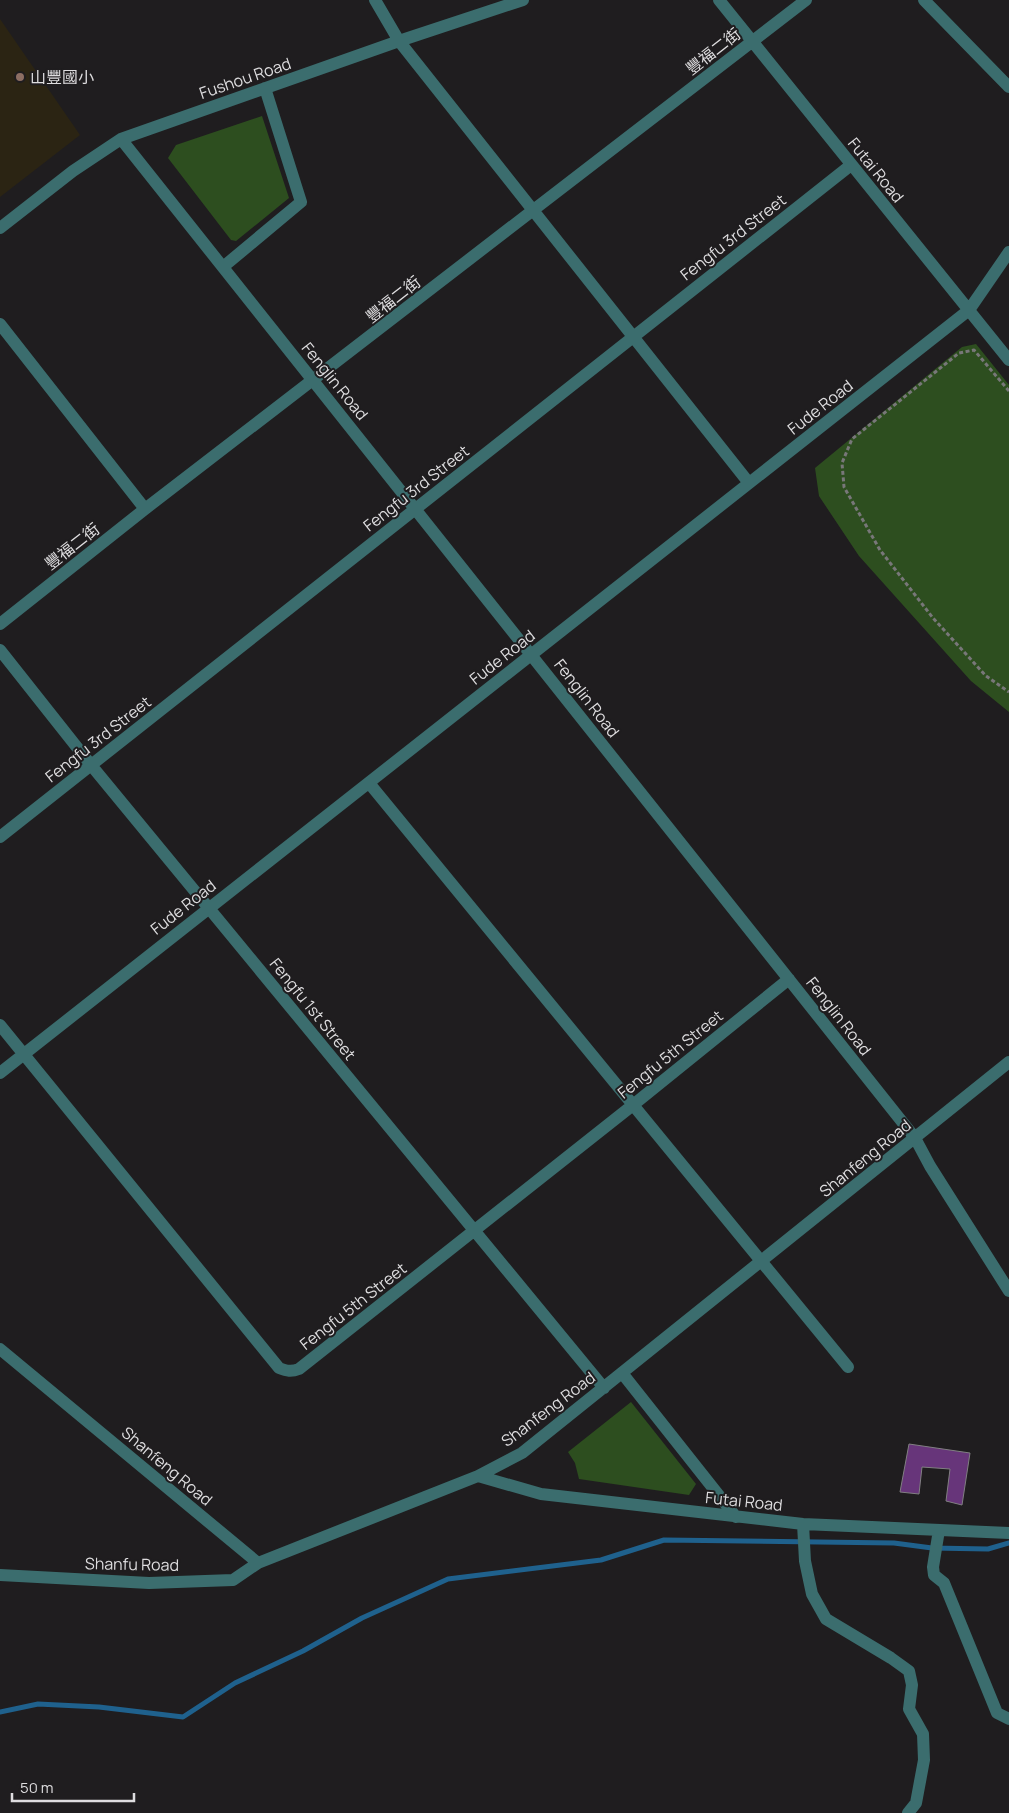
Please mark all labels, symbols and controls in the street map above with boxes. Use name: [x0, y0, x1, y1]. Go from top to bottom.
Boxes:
street label: 豐福二街: [681, 23, 745, 79]
street label: Fushou Road: [196, 52, 294, 104]
place label: 山豐國小: [30, 66, 94, 88]
marker: 山豐國小: [14, 71, 26, 83]
street label: Futai Road: [843, 133, 909, 207]
street label: Fengfu 3rd Street: [676, 189, 790, 285]
street label: 豐福二街: [361, 271, 425, 327]
street label: Fenglin Road: [297, 338, 373, 424]
street label: Fude Road: [783, 374, 857, 440]
street label: Fengfu 3rd Street: [359, 440, 473, 536]
street label: 豐福二街: [40, 518, 104, 574]
street label: Fude Road: [465, 624, 539, 690]
street label: Fenglin Road: [549, 654, 625, 742]
street label: Fengfu 3rd Street: [41, 691, 155, 787]
street label: Fude Road: [146, 874, 220, 940]
street label: Fengfu 1st Street: [265, 953, 361, 1065]
street label: Fenglin Road: [801, 972, 877, 1060]
street label: Fengfu 5th Street: [613, 1005, 727, 1103]
street label: Shanfeng Road: [814, 1114, 916, 1202]
street label: Fengfu 5th Street: [295, 1257, 411, 1355]
street label: Shanfeng Road: [497, 1366, 599, 1452]
street label: Shanfeng Road: [117, 1421, 217, 1511]
street label: Futai Road: [704, 1486, 784, 1516]
street label: Shanfu Road: [85, 1552, 179, 1576]
scale bar: [12, 1770, 135, 1802]
text: 50 m: [20, 1777, 54, 1798]

